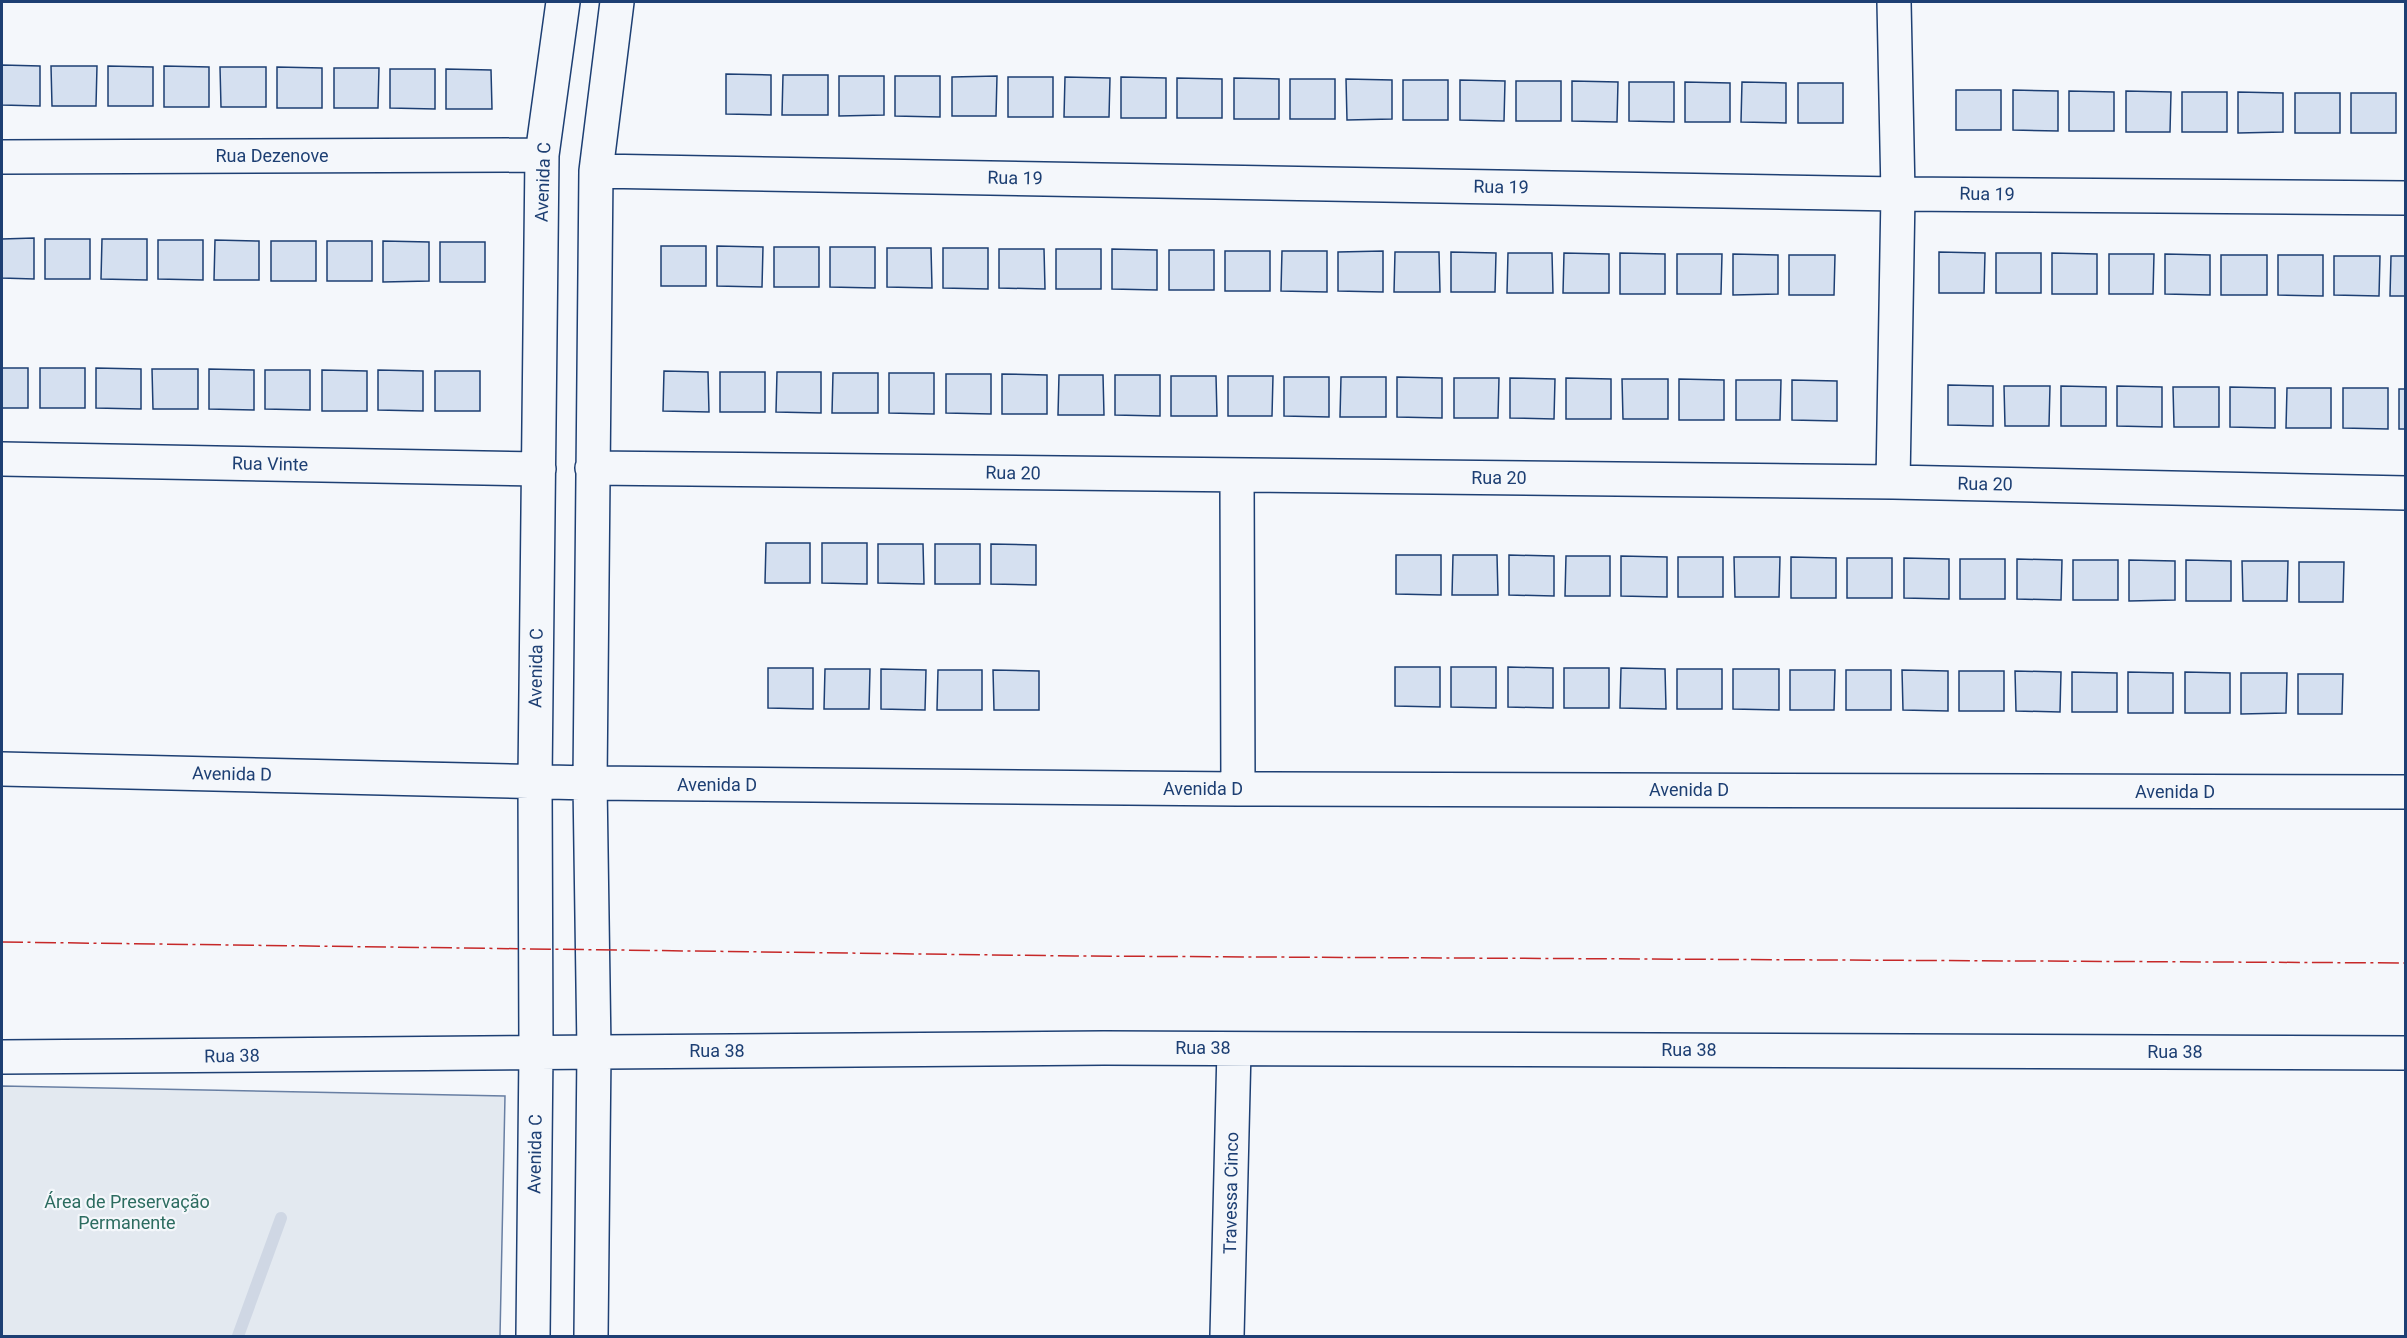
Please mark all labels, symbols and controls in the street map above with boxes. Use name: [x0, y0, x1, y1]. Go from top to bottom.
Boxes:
street label: Avenida C: [531, 142, 554, 222]
street label: Rua Dezenove: [215, 145, 329, 166]
street label: Rua 19: [987, 167, 1043, 188]
street label: Rua 19: [1473, 176, 1529, 197]
street label: Rua 19: [1959, 183, 2015, 204]
street label: Rua Vinte: [232, 452, 308, 475]
street label: Rua 20: [985, 462, 1041, 483]
street label: Rua 20: [1471, 467, 1527, 488]
street label: Rua 20: [1957, 473, 2013, 494]
street label: Avenida C: [524, 628, 547, 708]
street label: Avenida D: [192, 762, 272, 785]
street label: Avenida D: [677, 774, 757, 795]
street label: Avenida D: [1163, 778, 1243, 799]
street label: Avenida D: [1649, 779, 1729, 800]
street label: Avenida D: [2135, 781, 2215, 802]
street label: Rua 38: [1175, 1037, 1231, 1058]
street label: Rua 38: [1661, 1039, 1717, 1060]
street label: Rua 38: [689, 1040, 745, 1061]
street label: Rua 38: [2147, 1041, 2203, 1062]
street label: Rua 38: [204, 1045, 260, 1066]
street label: Avenida C: [523, 1114, 546, 1194]
street label: Travessa Cinco: [1219, 1132, 1242, 1254]
park label: Área de Preservação Permanente: [44, 1191, 210, 1233]

